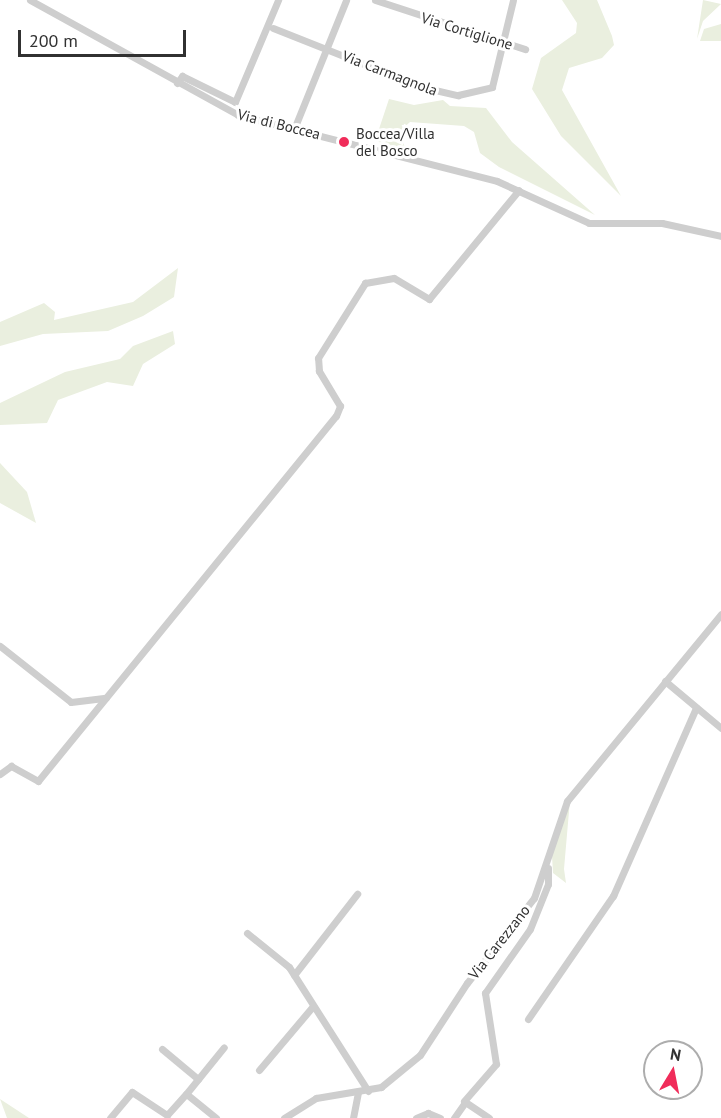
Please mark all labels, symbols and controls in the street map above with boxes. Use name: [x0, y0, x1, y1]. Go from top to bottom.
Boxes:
street label: Via Cortiglione: [419, 8, 515, 54]
scale bar: [21, 18, 189, 56]
text: 200 m: [29, 29, 78, 52]
street label: Via Carmagnola: [340, 47, 440, 99]
street label: Via di Boccea: [236, 105, 322, 143]
place label: Boccea/Villa del Bosco: [356, 124, 435, 159]
marker: Boccea/Villa del Bosco: [337, 135, 351, 149]
street label: Via Carezzano: [464, 901, 534, 983]
north arrow: [643, 1040, 703, 1100]
text: N: [669, 1043, 683, 1065]

